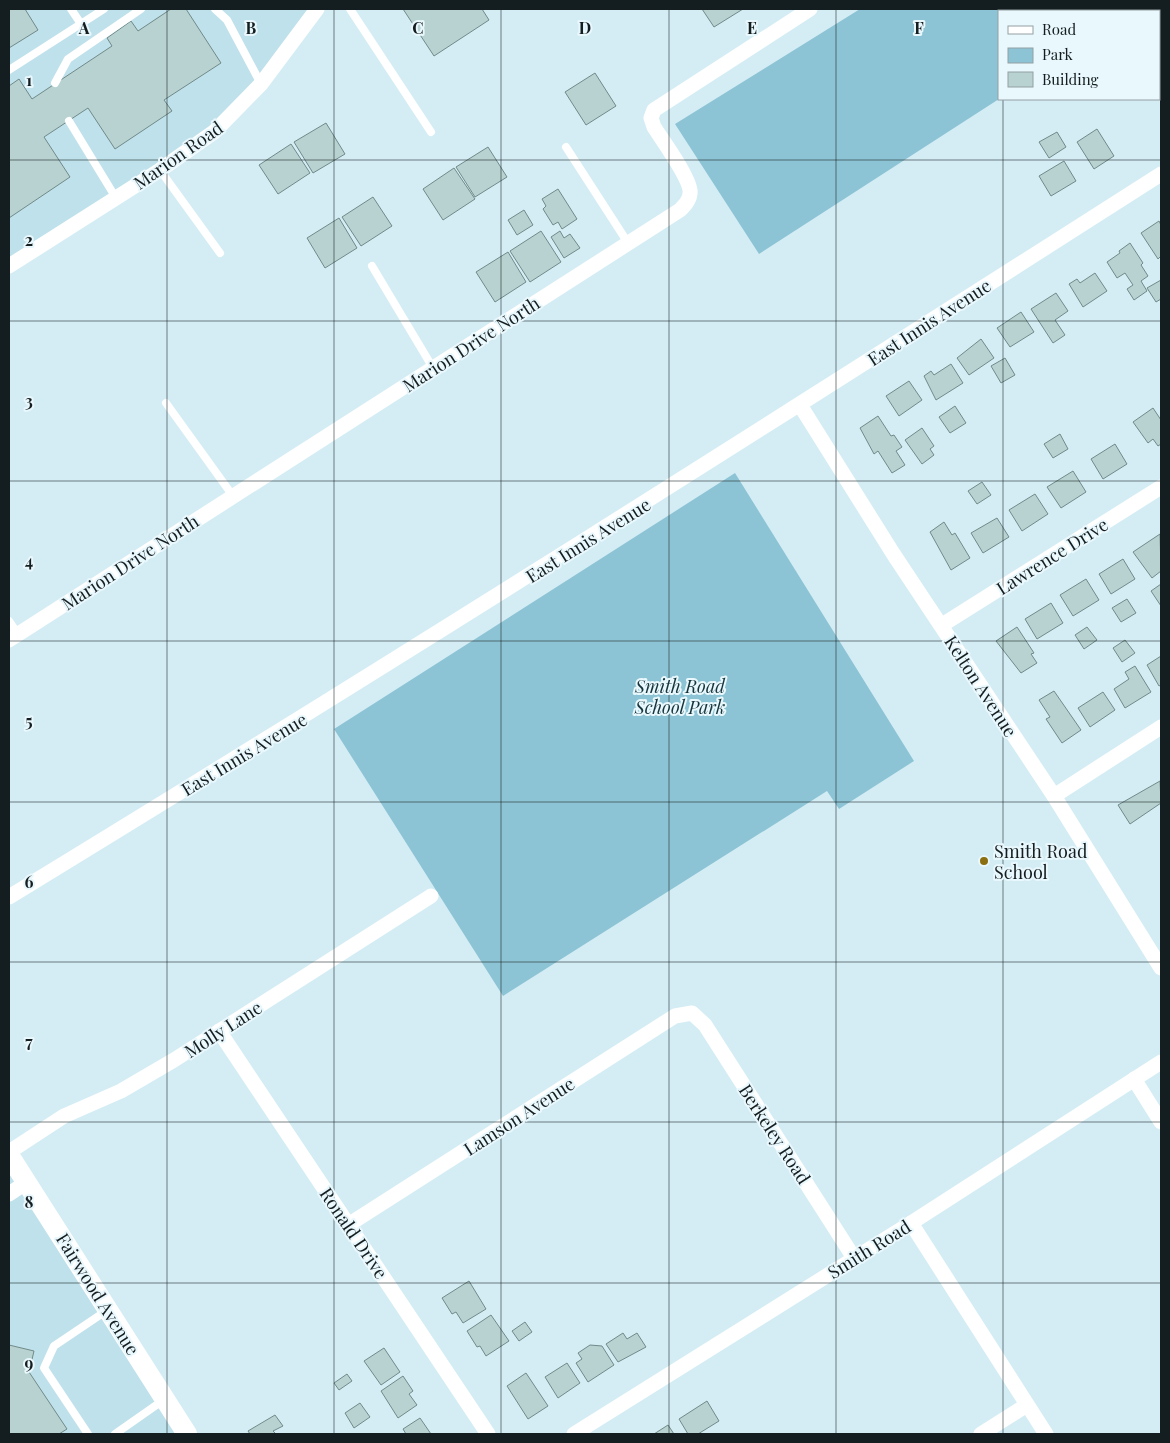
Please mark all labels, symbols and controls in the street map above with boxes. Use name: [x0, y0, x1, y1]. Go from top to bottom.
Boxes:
legend: [998, 10, 1160, 100]
text: A: [78, 17, 90, 38]
text: B: [246, 17, 257, 38]
text: C: [412, 17, 424, 38]
text: D: [579, 17, 591, 38]
text: E: [747, 17, 757, 38]
text: F: [914, 17, 924, 38]
text: Road: [1042, 19, 1076, 39]
text: Park: [1042, 44, 1074, 64]
text: 1: [26, 69, 32, 90]
text: Building: [1042, 69, 1099, 89]
street label: Marion Road: [129, 115, 228, 195]
text: 2: [25, 229, 33, 250]
street label: East Innis Avenue: [863, 273, 995, 371]
street label: Marion Drive North: [398, 291, 544, 397]
text: 3: [25, 390, 33, 411]
street label: East Innis Avenue: [521, 492, 655, 588]
street label: Marion Drive North: [57, 509, 203, 615]
street label: Lawrence Drive: [992, 512, 1112, 600]
text: 4: [25, 550, 33, 571]
street label: Kelton Avenue: [939, 631, 1023, 741]
park label: Smith Road School Park: [634, 674, 726, 719]
street label: East Innis Avenue: [177, 707, 311, 801]
text: 5: [25, 710, 33, 731]
place label: Smith Road School: [994, 839, 1088, 884]
marker: Smith Road School: [978, 855, 990, 867]
text: 6: [25, 871, 34, 892]
street label: Molly Lane: [180, 995, 266, 1063]
text: 7: [25, 1031, 33, 1052]
street label: Lamson Avenue: [459, 1071, 579, 1161]
street label: Berkeley Road: [734, 1079, 817, 1189]
street label: Ronald Drive: [315, 1183, 393, 1283]
text: 8: [25, 1191, 34, 1212]
street label: Smith Road: [823, 1214, 915, 1284]
street label: Fairwood Avenue: [51, 1229, 145, 1359]
text: 9: [25, 1352, 34, 1373]

